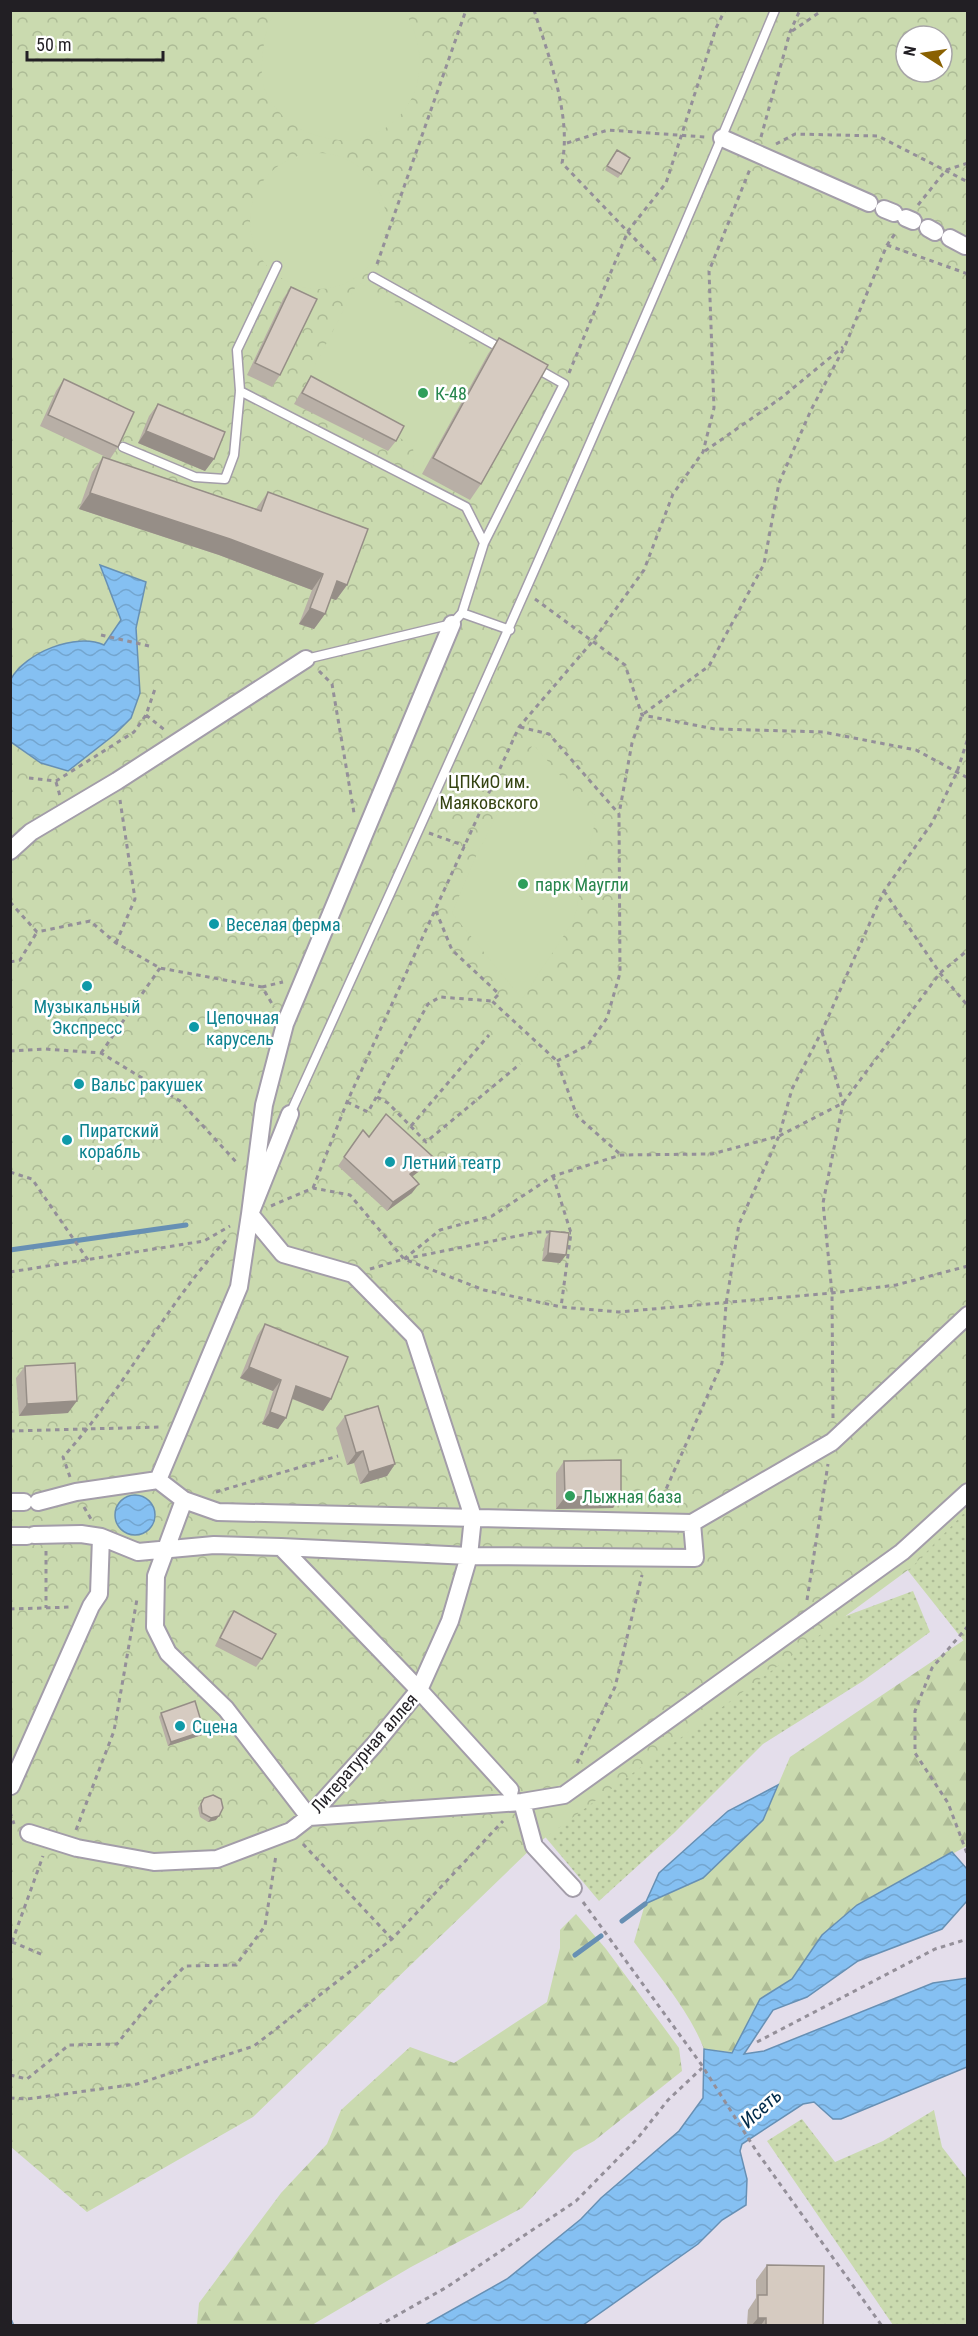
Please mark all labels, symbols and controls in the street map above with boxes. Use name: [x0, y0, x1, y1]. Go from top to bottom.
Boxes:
scale bar: [27, 24, 164, 62]
north arrow: [894, 24, 954, 84]
text: 50 m: [36, 34, 71, 55]
text: N: [900, 44, 920, 58]
place label: К-48: [435, 383, 467, 404]
marker: К-48: [416, 386, 430, 400]
park label: ЦПКиО им. Маяковского: [440, 771, 538, 813]
place label: парк Маугли: [535, 874, 629, 895]
marker: парк Маугли: [516, 877, 530, 891]
place label: Веселая ферма: [226, 914, 341, 935]
marker: Веселая ферма: [207, 917, 221, 931]
marker: Музыкальный Экспресс: [80, 979, 94, 993]
place label: Музыкальный Экспресс: [33, 996, 141, 1038]
place label: Цепочная карусель: [206, 1007, 279, 1049]
marker: Цепочная карусель: [187, 1020, 201, 1034]
place label: Вальс ракушек: [91, 1074, 203, 1095]
marker: Вальс ракушек: [72, 1077, 86, 1091]
place label: Пиратский корабль: [79, 1120, 159, 1162]
marker: Пиратский корабль: [60, 1133, 74, 1147]
place label: Летний театр: [402, 1152, 501, 1173]
marker: Летний театр: [383, 1155, 397, 1169]
place label: Лыжная база: [582, 1486, 682, 1507]
marker: Лыжная база: [563, 1489, 577, 1503]
street label: Литературная аллея: [306, 1689, 422, 1817]
place label: Сцена: [192, 1716, 238, 1737]
marker: Сцена: [173, 1719, 187, 1733]
water label: Исеть: [735, 2083, 787, 2133]

